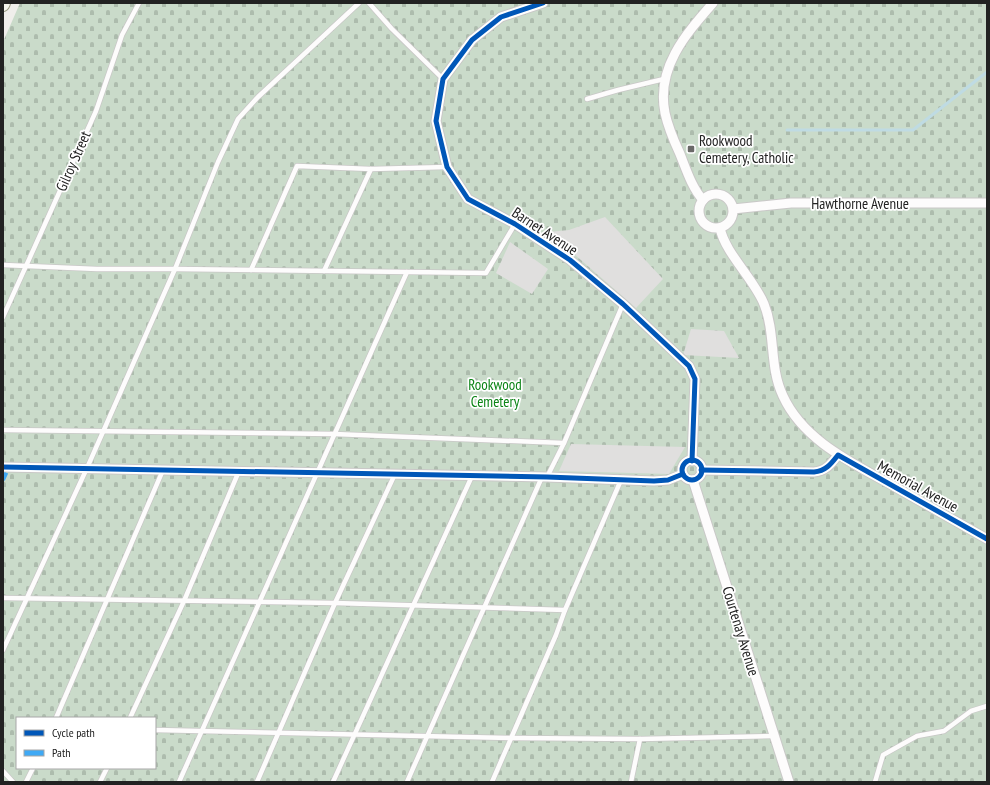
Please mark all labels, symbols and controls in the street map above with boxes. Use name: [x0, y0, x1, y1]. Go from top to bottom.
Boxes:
street label: Gilroy Street: [51, 128, 95, 194]
place label: Rookwood Cemetery, Catholic: [699, 131, 794, 167]
marker: Rookwood Cemetery, Catholic: [686, 144, 696, 154]
street label: Hawthorne Avenue: [811, 194, 909, 213]
street label: Barnet Avenue: [508, 203, 582, 259]
park label: Rookwood Cemetery: [468, 375, 522, 411]
street label: Memorial Avenue: [874, 456, 962, 516]
street label: Courtenay Avenue: [718, 584, 764, 678]
legend: [16, 717, 156, 769]
text: Cycle path: [52, 725, 95, 740]
text: Path: [52, 745, 70, 760]

